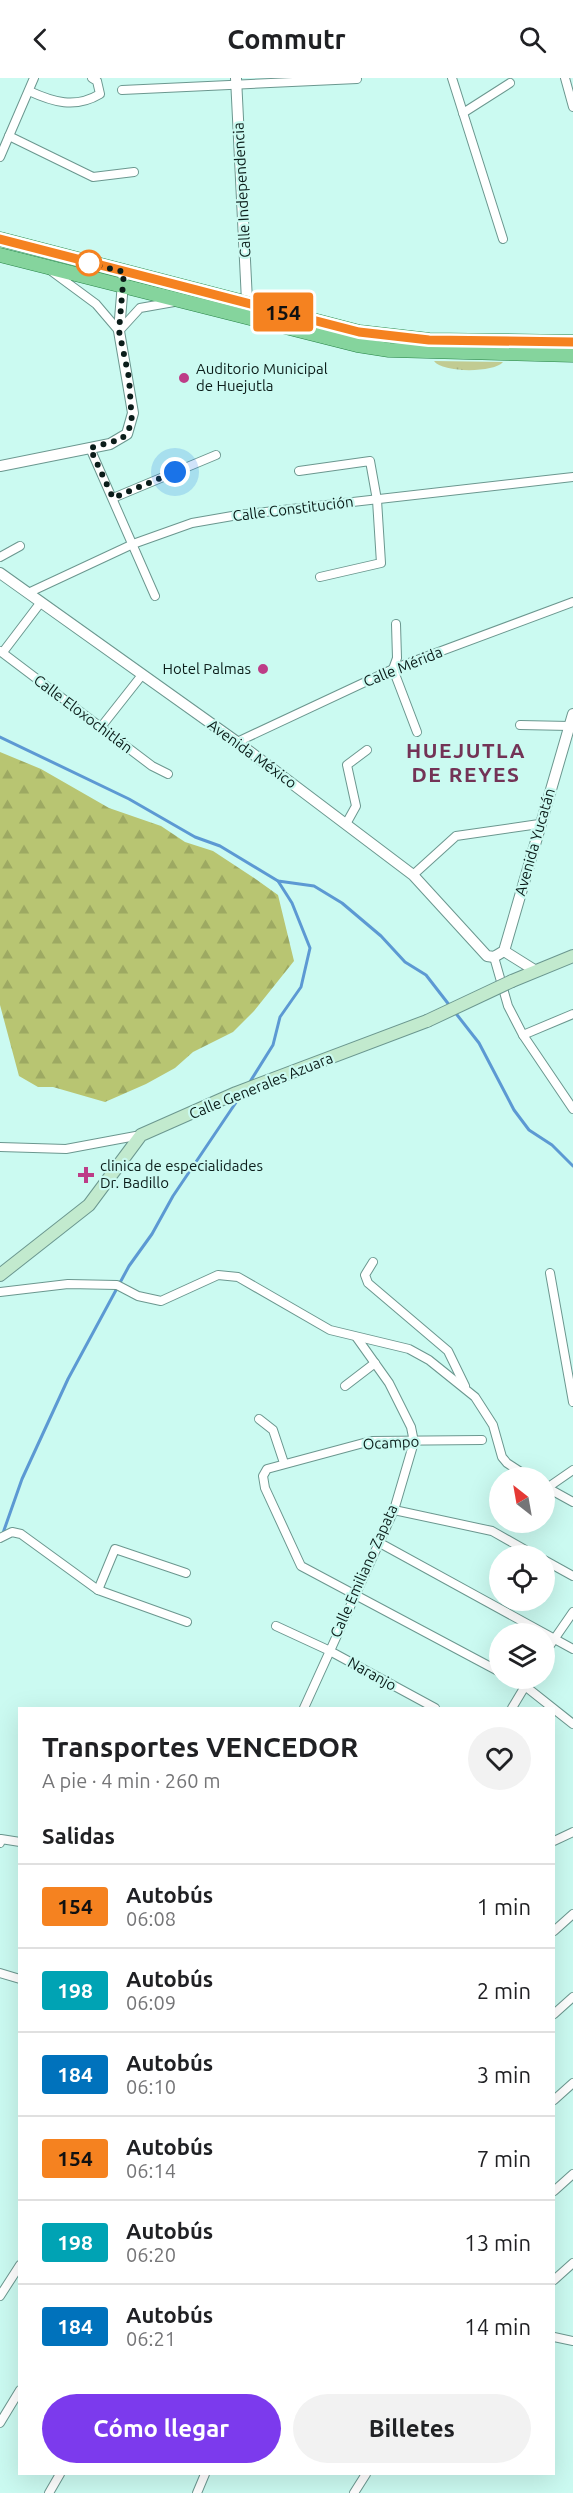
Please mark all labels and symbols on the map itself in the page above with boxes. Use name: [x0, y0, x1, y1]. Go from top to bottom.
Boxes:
street label: Calle Independencia: [229, 122, 254, 258]
unlabelled marker: [76, 250, 102, 276]
line badge: 154: [248, 292, 318, 332]
place label: Auditorio Municipal de Huejutla: [196, 360, 328, 394]
marker: Auditorio Municipal de Huejutla: [177, 371, 191, 385]
your location: [160, 457, 190, 487]
street label: Calle Constitución: [232, 493, 354, 524]
street label: Calle Mérida: [361, 643, 445, 690]
place label: Hotel Palmas: [163, 660, 251, 677]
marker: Hotel Palmas: [256, 662, 270, 676]
street label: Calle Eloxochitlán: [31, 671, 136, 756]
street label: Avenida México: [205, 716, 300, 791]
district label: HUEJUTLA DE REYES: [406, 738, 526, 786]
street label: Avenida Yucatán: [511, 786, 558, 898]
street label: Calle Generales Azuara: [186, 1049, 335, 1122]
place label: clinica de especialidades Dr. Badillo: [100, 1157, 263, 1191]
marker: clinica de especialidades Dr. Badillo: [77, 1166, 95, 1184]
street label: Ocampo: [362, 1433, 420, 1452]
north arrow: [489, 1467, 555, 1533]
street label: Calle Emiliano Zapata: [327, 1502, 401, 1640]
street label: Naranjo: [345, 1653, 399, 1694]

